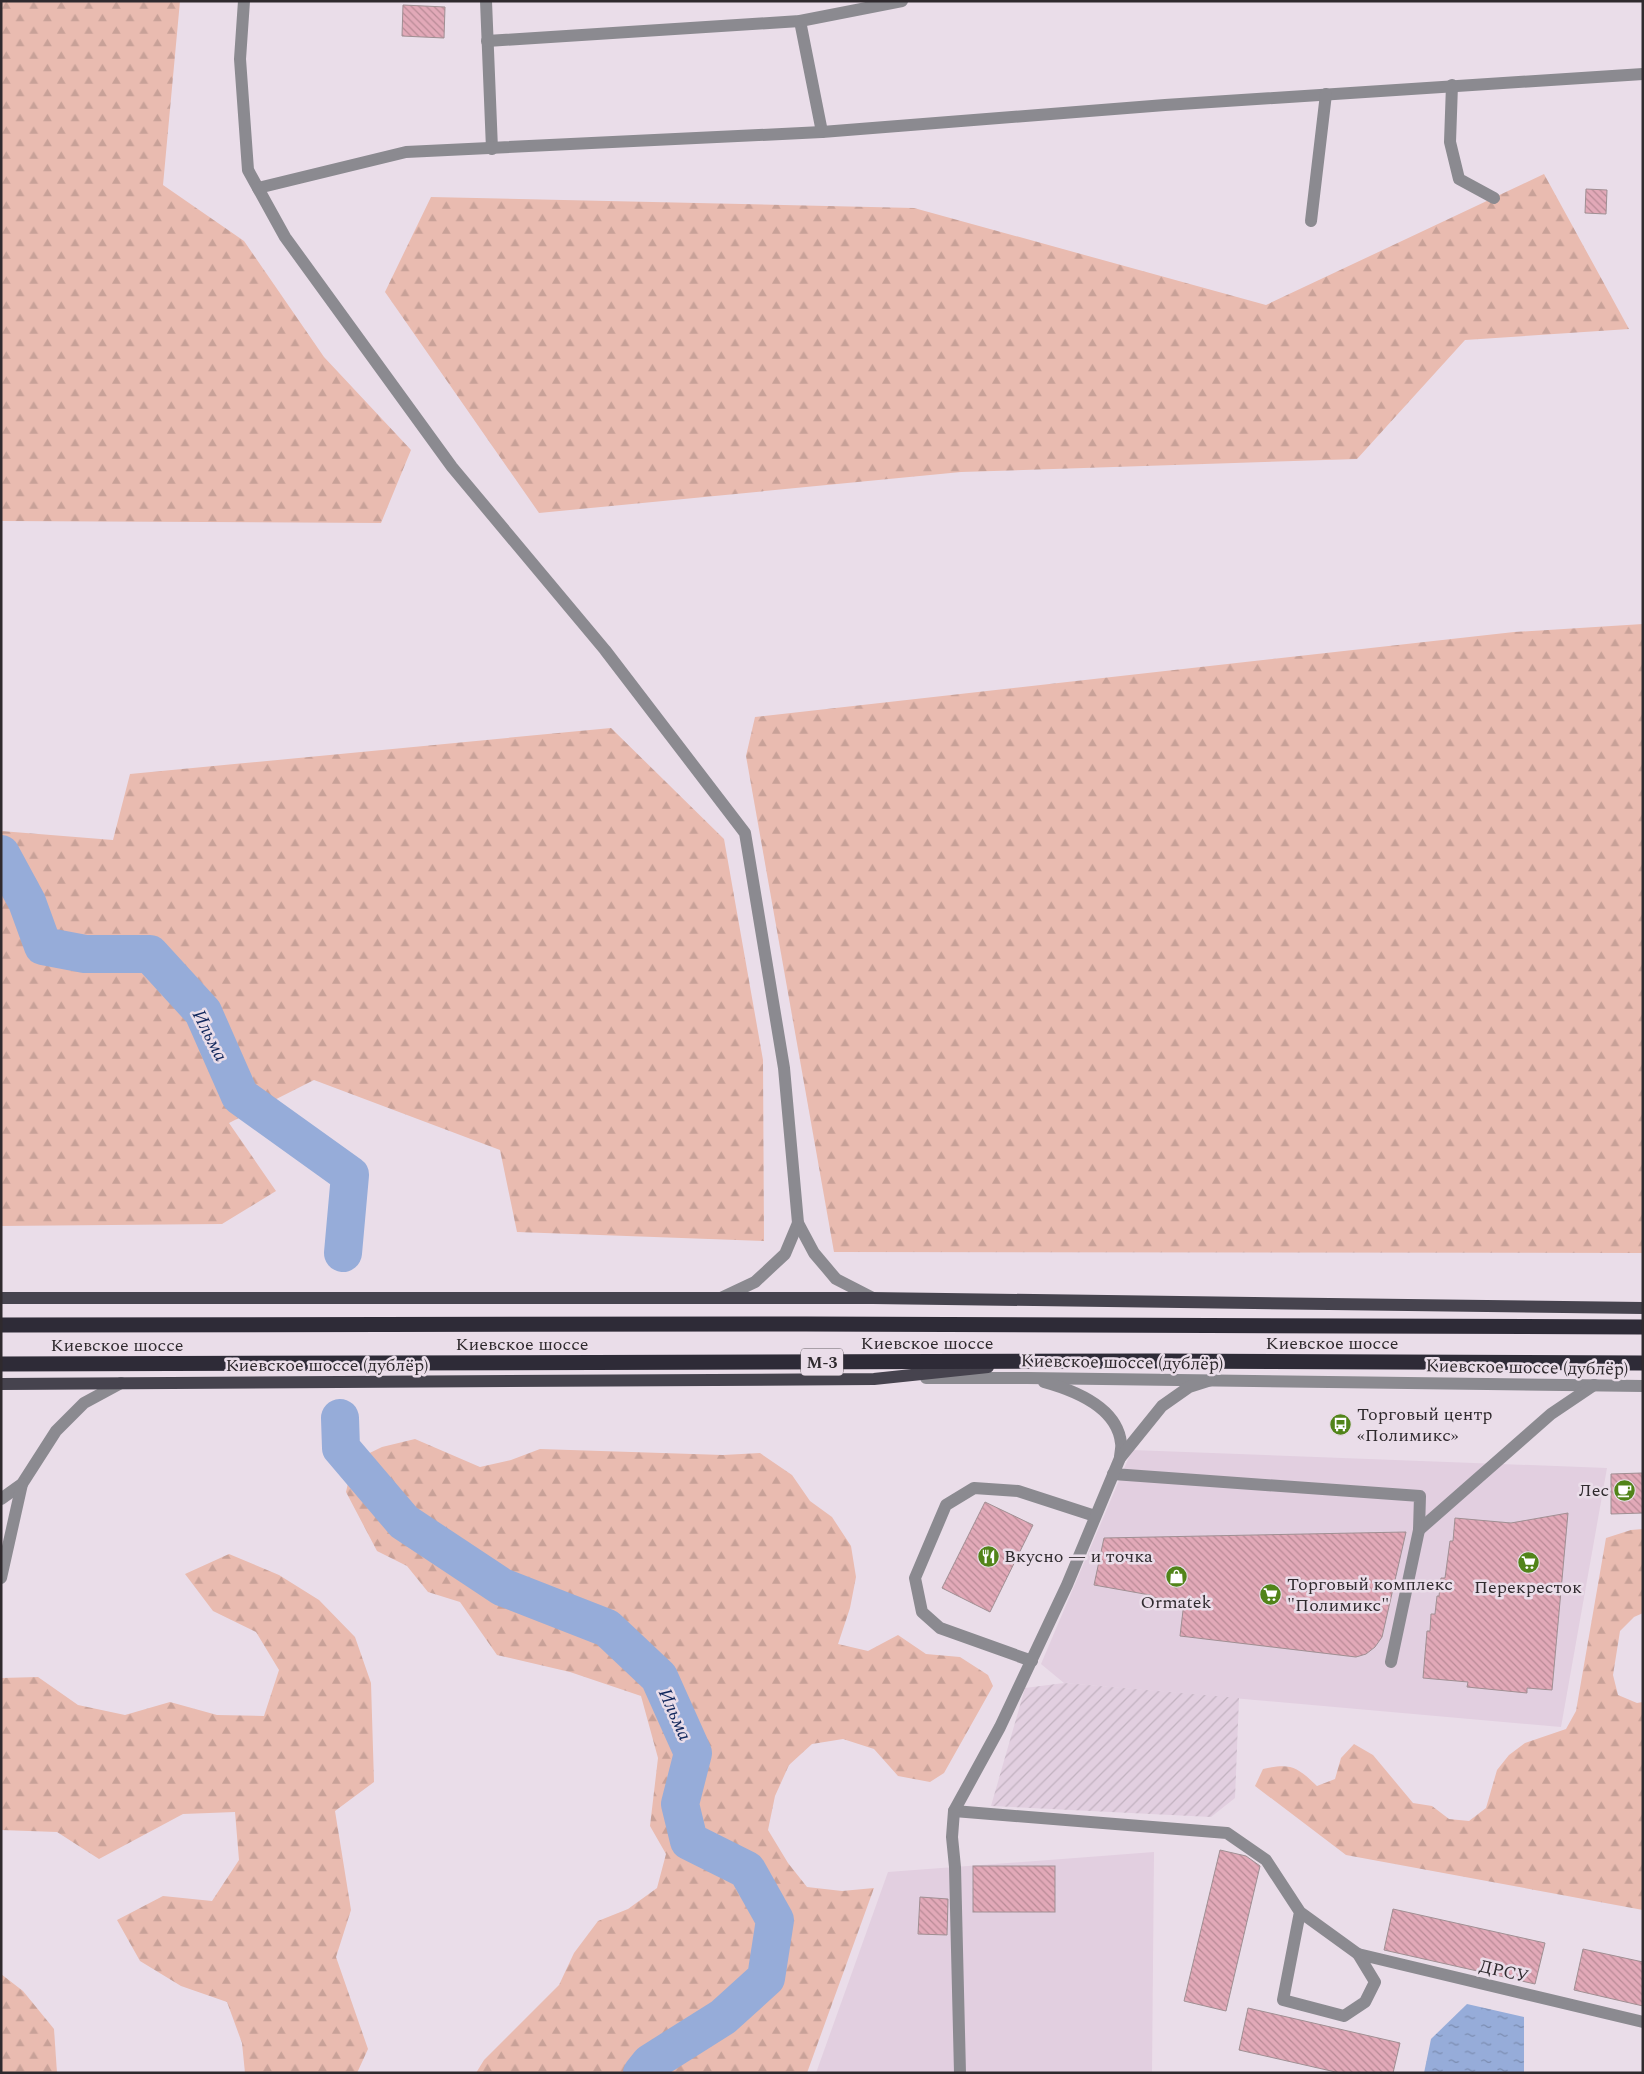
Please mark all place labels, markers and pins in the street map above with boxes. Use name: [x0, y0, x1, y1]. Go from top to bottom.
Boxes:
place label: Торговый центр «Полимикс»: [1357, 1401, 1493, 1449]
bus stop icon: Торговый центр «Полимикс»: [1329, 1412, 1353, 1436]
place label: Лес: [1579, 1477, 1609, 1504]
cafe icon: Лес: [1613, 1478, 1637, 1502]
place label: Вкусно — и точка: [1004, 1543, 1153, 1570]
restaurant icon: Вкусно — и точка: [976, 1544, 1000, 1568]
supermarket icon: Перекресток: [1516, 1550, 1540, 1574]
shop icon: Ormatek: [1164, 1565, 1188, 1589]
place label: Торговый комплекс "Полимикс": [1287, 1571, 1453, 1619]
place label: Перекресток: [1474, 1574, 1582, 1601]
supermarket icon: Торговый комплекс "Полимикс": [1259, 1582, 1283, 1606]
place label: Ormatek: [1141, 1589, 1212, 1616]

